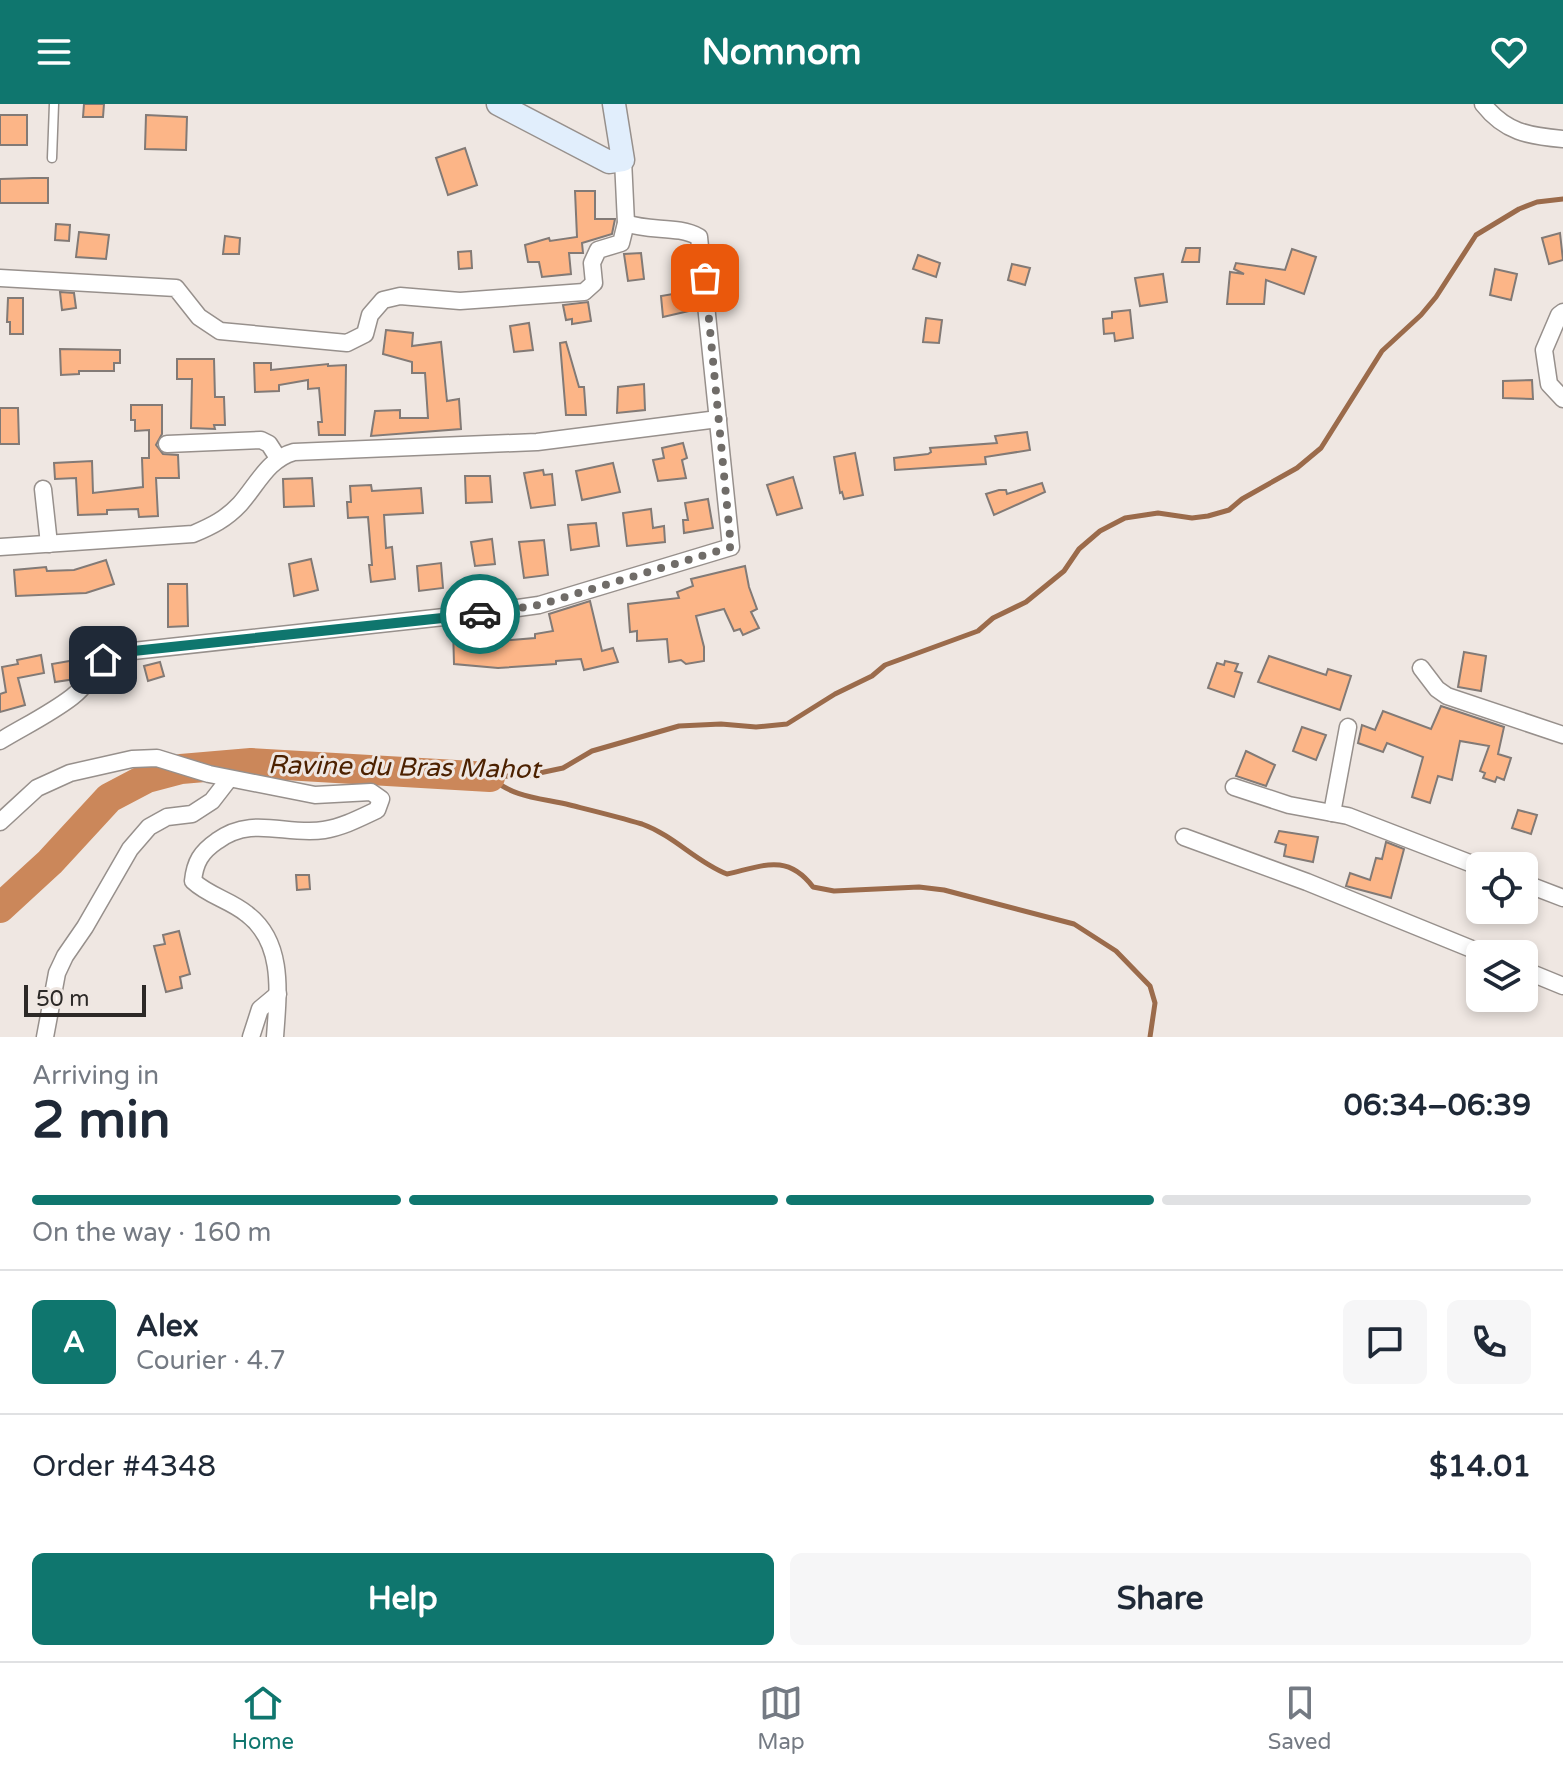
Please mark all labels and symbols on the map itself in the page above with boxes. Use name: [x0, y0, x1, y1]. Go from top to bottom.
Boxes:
pin: [671, 244, 739, 312]
courier: [440, 574, 520, 654]
pin: [69, 626, 137, 694]
water label: Ravine du Bras Mahot: [268, 749, 543, 785]
scale bar: [24, 981, 146, 1017]

